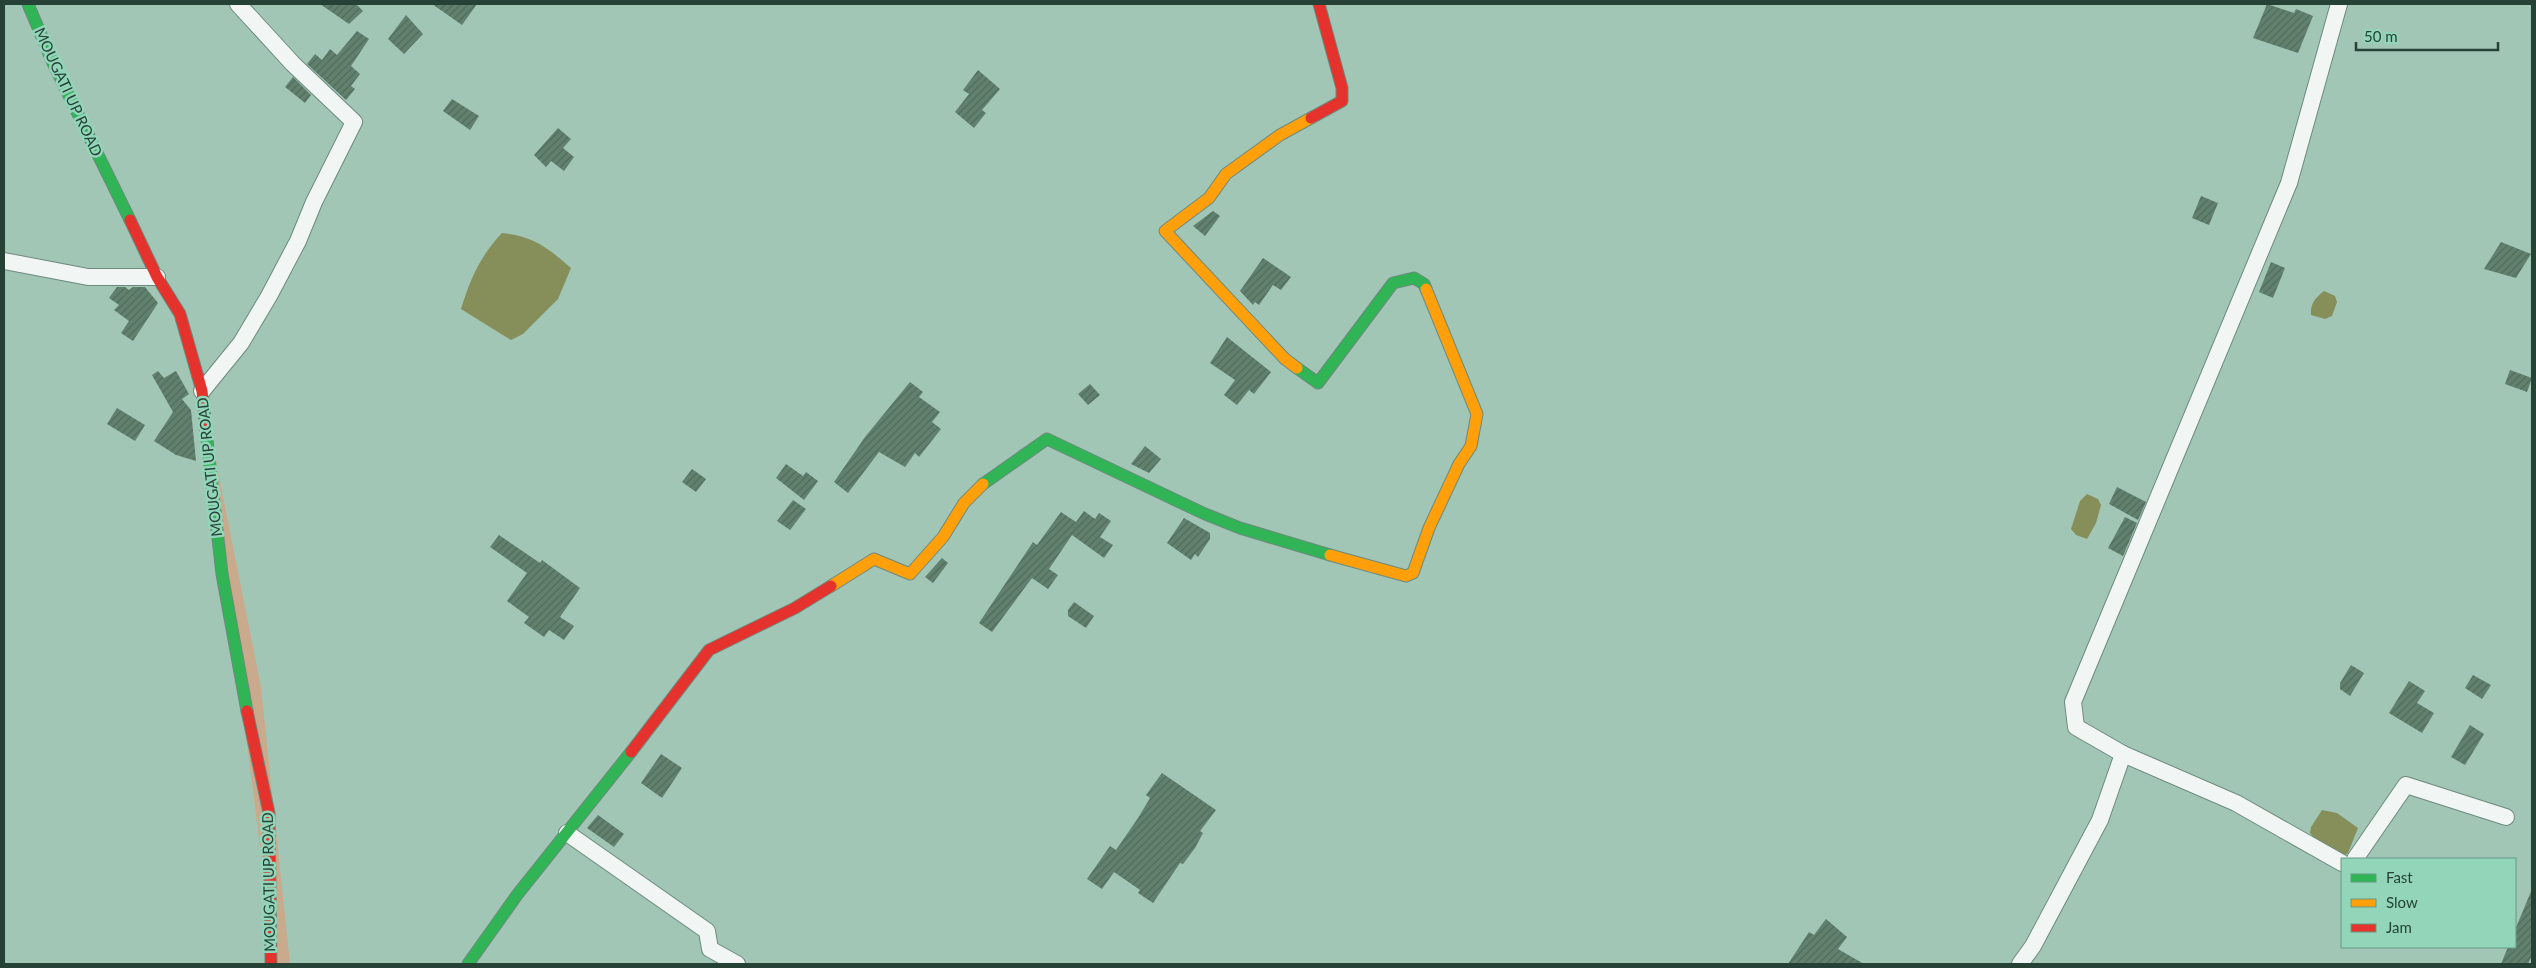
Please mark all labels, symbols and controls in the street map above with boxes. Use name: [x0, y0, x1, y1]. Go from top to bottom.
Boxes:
scale bar: [2356, 20, 2498, 52]
street label: MOUGATI UP ROAD: [31, 24, 107, 159]
text: 50 m: [2364, 27, 2398, 45]
street label: MOUGATI UP ROAD: [193, 397, 225, 538]
street label: MOUGATI UP ROAD: [258, 812, 278, 952]
legend: [2341, 858, 2516, 948]
text: Fast: [2386, 868, 2413, 886]
text: Slow: [2386, 893, 2418, 911]
text: Jam: [2386, 918, 2412, 936]

